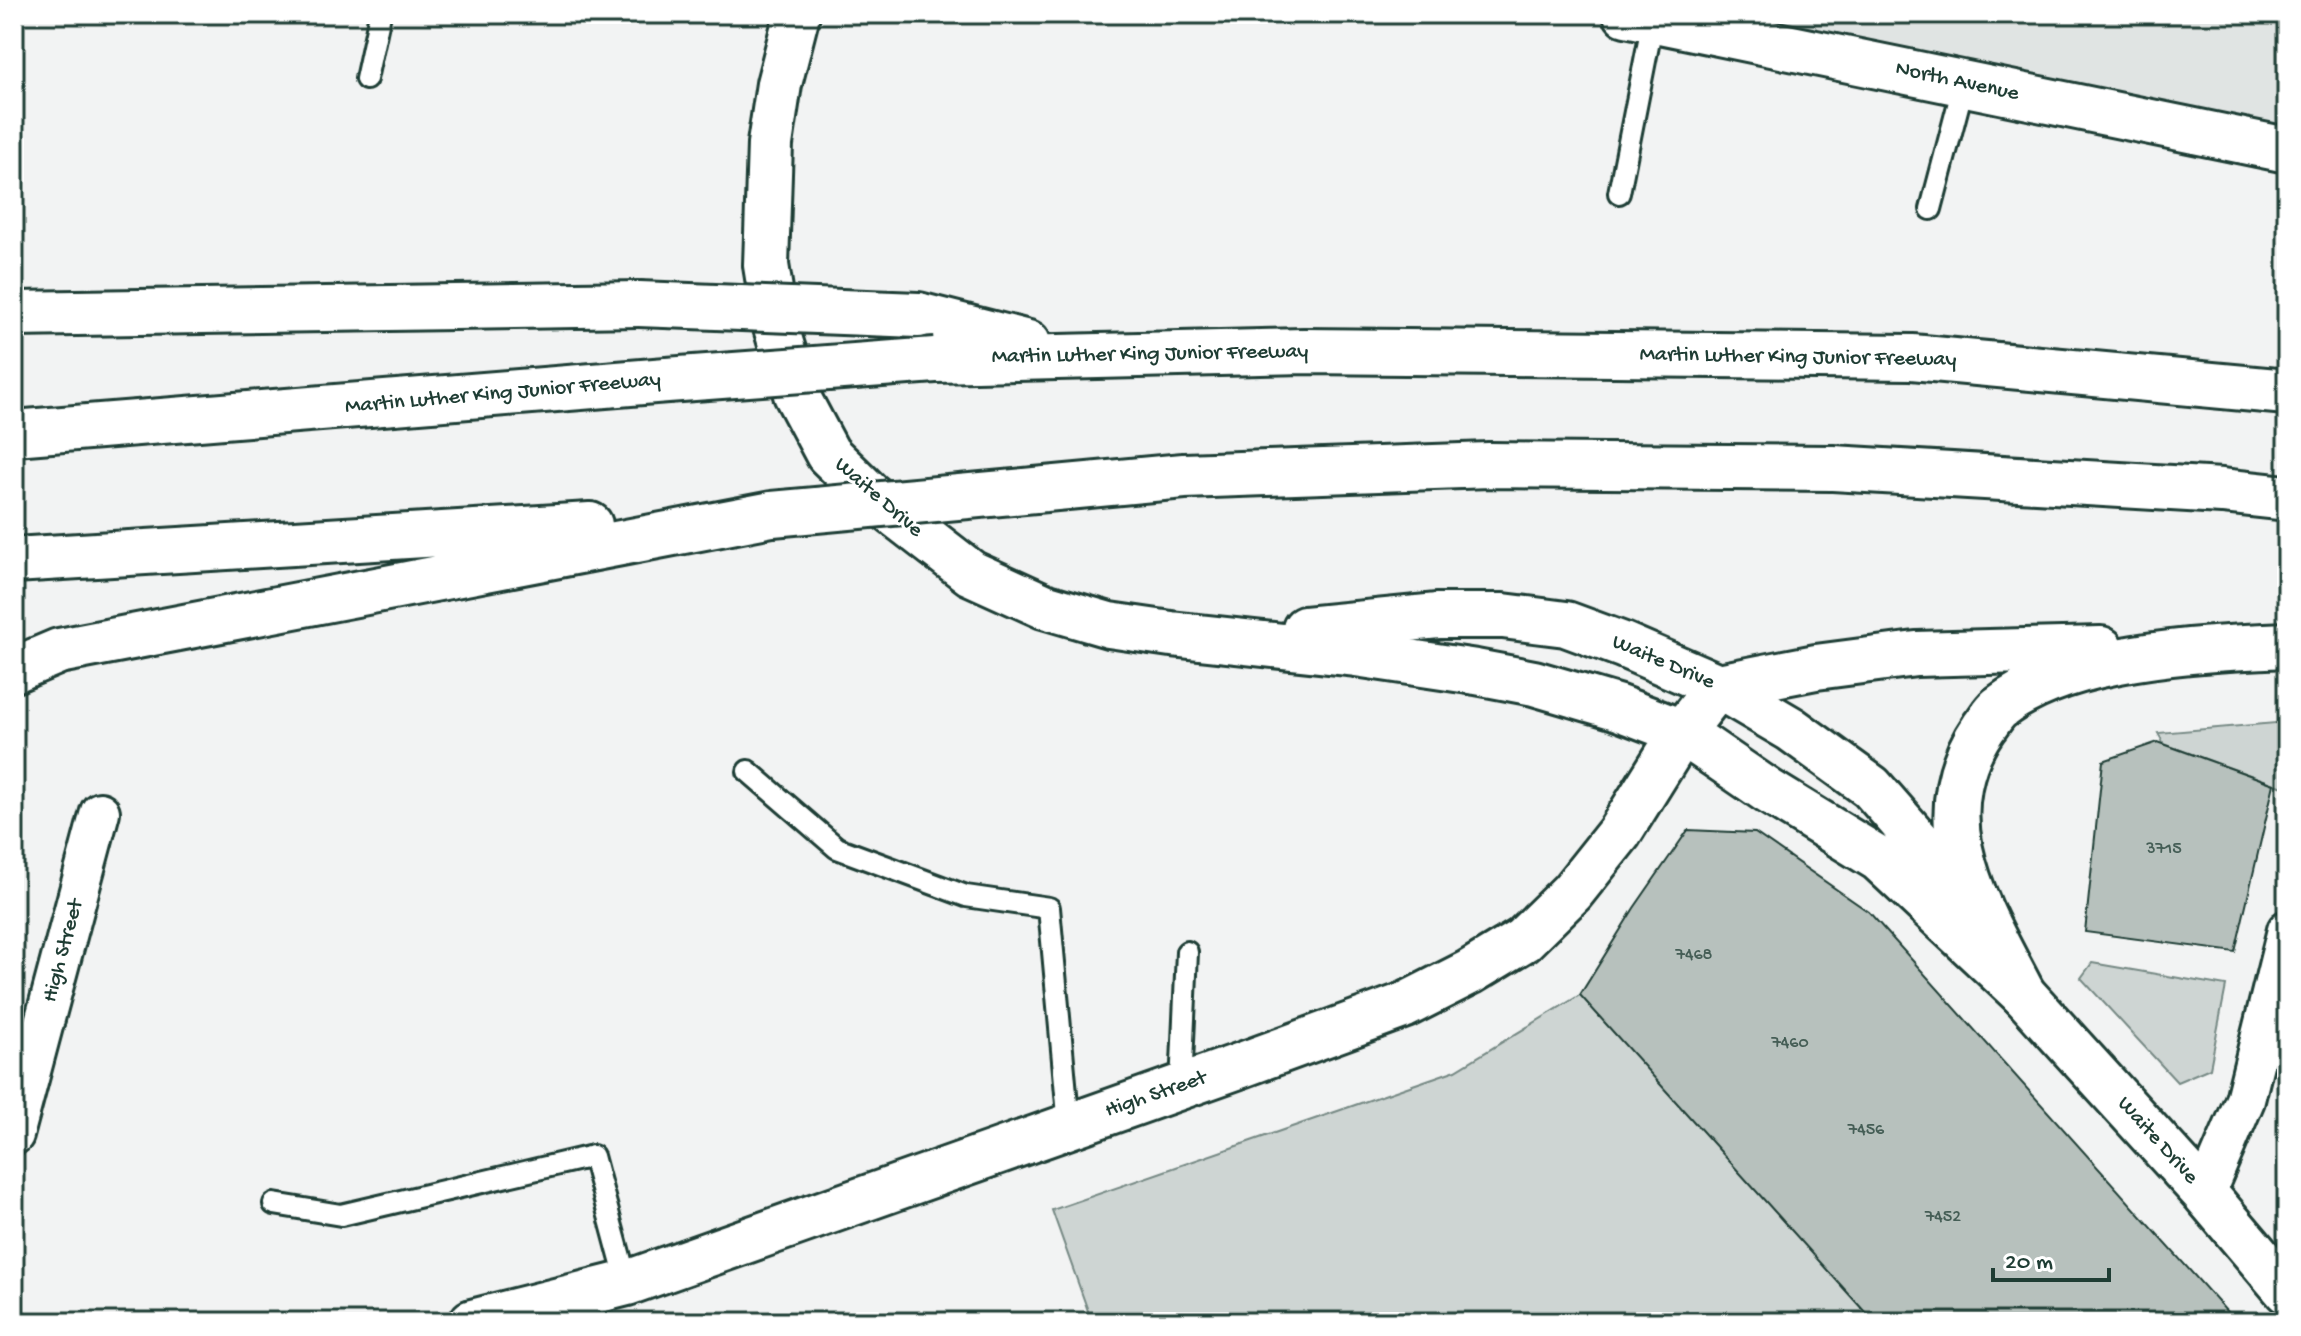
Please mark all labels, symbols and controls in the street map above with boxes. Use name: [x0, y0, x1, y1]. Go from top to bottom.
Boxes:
street label: North Avenue: [1893, 56, 2022, 108]
street label: Martin Luther King Junior Freeway: [991, 339, 1309, 371]
street label: Martin Luther King Junior Freeway: [1639, 342, 1957, 374]
street label: Martin Luther King Junior Freeway: [344, 367, 662, 421]
street label: Waite Drive: [828, 452, 928, 544]
street label: Waite Drive: [1608, 630, 1719, 697]
house number: 3715: [2145, 839, 2182, 860]
street label: High Street: [38, 895, 91, 1005]
house number: 7468: [1675, 945, 1713, 966]
house number: 7460: [1770, 1033, 1809, 1054]
street label: High Street: [1102, 1065, 1212, 1124]
street label: Waite Drive: [2111, 1092, 2204, 1191]
house number: 7456: [1847, 1120, 1885, 1141]
house number: 7452: [1924, 1207, 1961, 1228]
scale bar: [1993, 1232, 2109, 1282]
text: 20 m: [2005, 1249, 2053, 1278]

